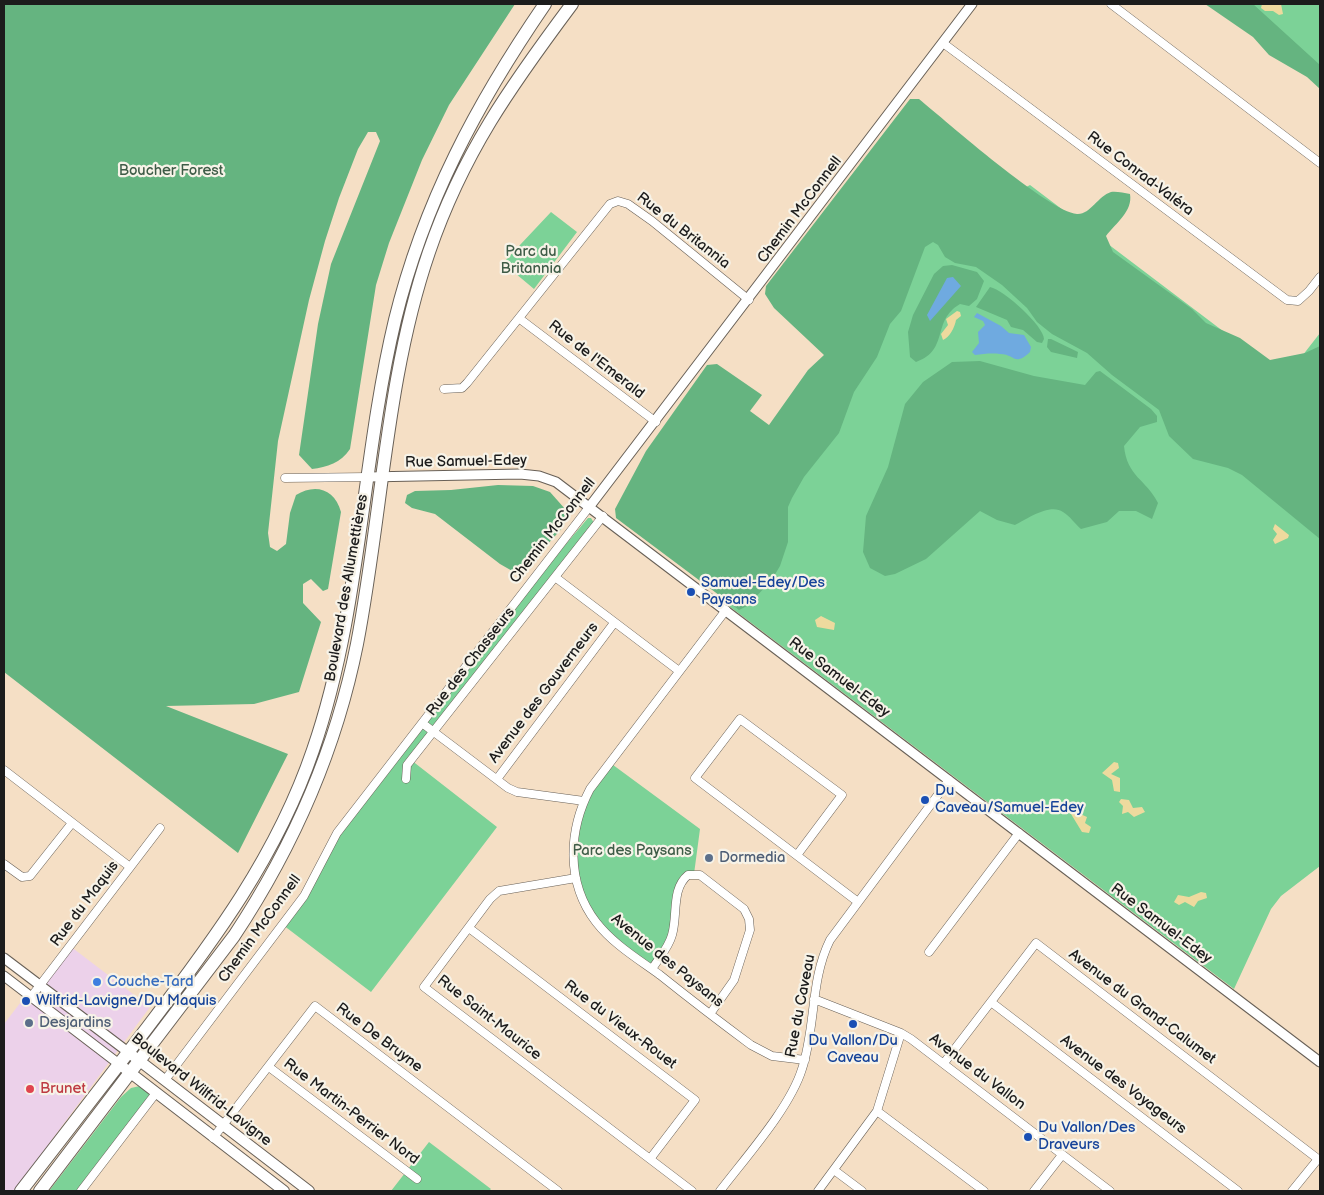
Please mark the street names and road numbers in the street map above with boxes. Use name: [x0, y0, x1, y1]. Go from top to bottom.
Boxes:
street label: Rue Conrad-Valéra: [1083, 128, 1197, 220]
street label: Chemin McConnell: [754, 153, 846, 267]
street label: Rue du Britannia: [633, 189, 733, 273]
street label: Rue de l'Emerald: [544, 317, 648, 403]
street label: Rue Samuel-Edey: [405, 452, 527, 472]
street label: Chemin McConnell: [506, 475, 600, 587]
street label: Boulevard des Allumettières: [322, 493, 372, 683]
street label: Rue des Chasseurs: [423, 604, 519, 720]
street label: Avenue des Gouverneurs: [485, 619, 603, 767]
street label: Rue Samuel-Edey: [785, 634, 893, 722]
street label: Rue du Maquis: [47, 858, 123, 950]
street label: Chemin McConnell: [215, 872, 305, 986]
street label: Rue Samuel-Edey: [1107, 880, 1215, 968]
street label: Avenue des Paysans: [607, 910, 727, 1012]
street label: Avenue du Grand-Calumet: [1065, 946, 1219, 1068]
street label: Rue du Caveau: [782, 953, 820, 1059]
street label: Rue Saint-Maurice: [433, 972, 545, 1064]
street label: Rue du Vieux-Rouet: [560, 977, 680, 1073]
street label: Rue De Bruyne: [332, 1000, 426, 1076]
street label: Boulevard Wilfrid-Lavigne: [127, 1030, 275, 1150]
street label: Avenue du Vallon: [925, 1030, 1029, 1114]
street label: Avenue des Voyageurs: [1056, 1032, 1190, 1138]
street label: Rue Martin-Perrier Nord: [280, 1055, 422, 1169]

